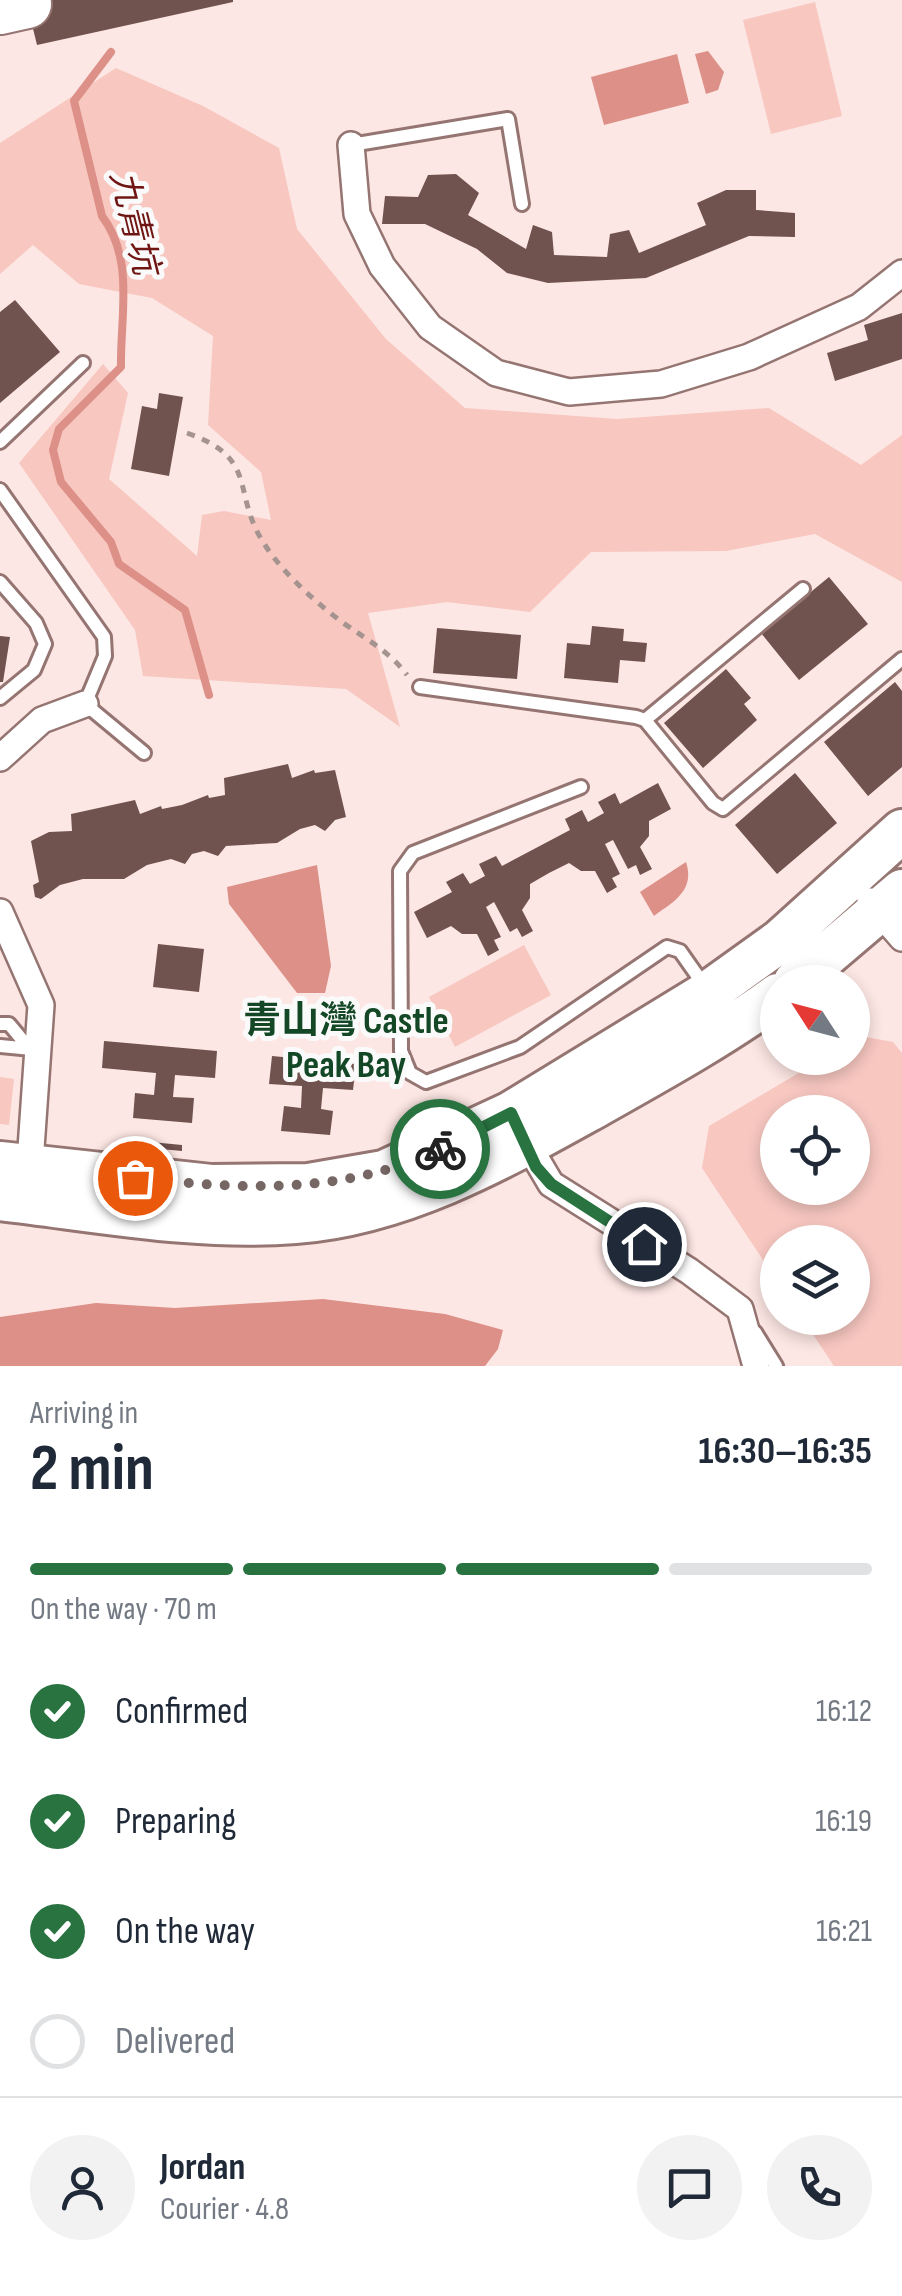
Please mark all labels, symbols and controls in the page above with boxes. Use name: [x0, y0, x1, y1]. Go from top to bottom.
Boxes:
water label: 九青坑: [100, 166, 168, 283]
north arrow: [760, 965, 870, 1075]
map controls: [760, 965, 870, 1335]
district label: 青山灣 Castle Peak Bay: [243, 999, 449, 1088]
button: locate: [760, 1095, 870, 1205]
courier: [390, 1099, 490, 1199]
icon: bike: [413, 1122, 468, 1177]
pin: [93, 1136, 178, 1221]
icon: bag: [108, 1151, 163, 1206]
pin: [602, 1202, 687, 1287]
icon: home: [617, 1217, 672, 1272]
button: layers: [760, 1225, 870, 1335]
text: Arriving in: [30, 1394, 138, 1433]
text: 16:30–16:35: [699, 1429, 872, 1474]
text: 2 min: [30, 1431, 154, 1509]
text: On the way · 70 m: [30, 1590, 217, 1629]
icon: check: [30, 1684, 85, 1739]
text: Confirmed: [115, 1689, 248, 1734]
text: 16:12: [816, 1692, 872, 1731]
icon: check: [30, 1794, 85, 1849]
text: Preparing: [115, 1799, 236, 1844]
text: 16:19: [815, 1802, 872, 1841]
icon: check: [30, 1904, 85, 1959]
text: On the way: [115, 1909, 255, 1954]
text: 16:21: [816, 1912, 872, 1951]
text: Delivered: [115, 2019, 235, 2064]
button: person: [30, 2135, 135, 2240]
button: chat: [637, 2135, 742, 2240]
button: phone: [767, 2135, 872, 2240]
text: Jordan: [160, 2145, 245, 2190]
text: Courier · 4.8: [160, 2190, 289, 2229]

